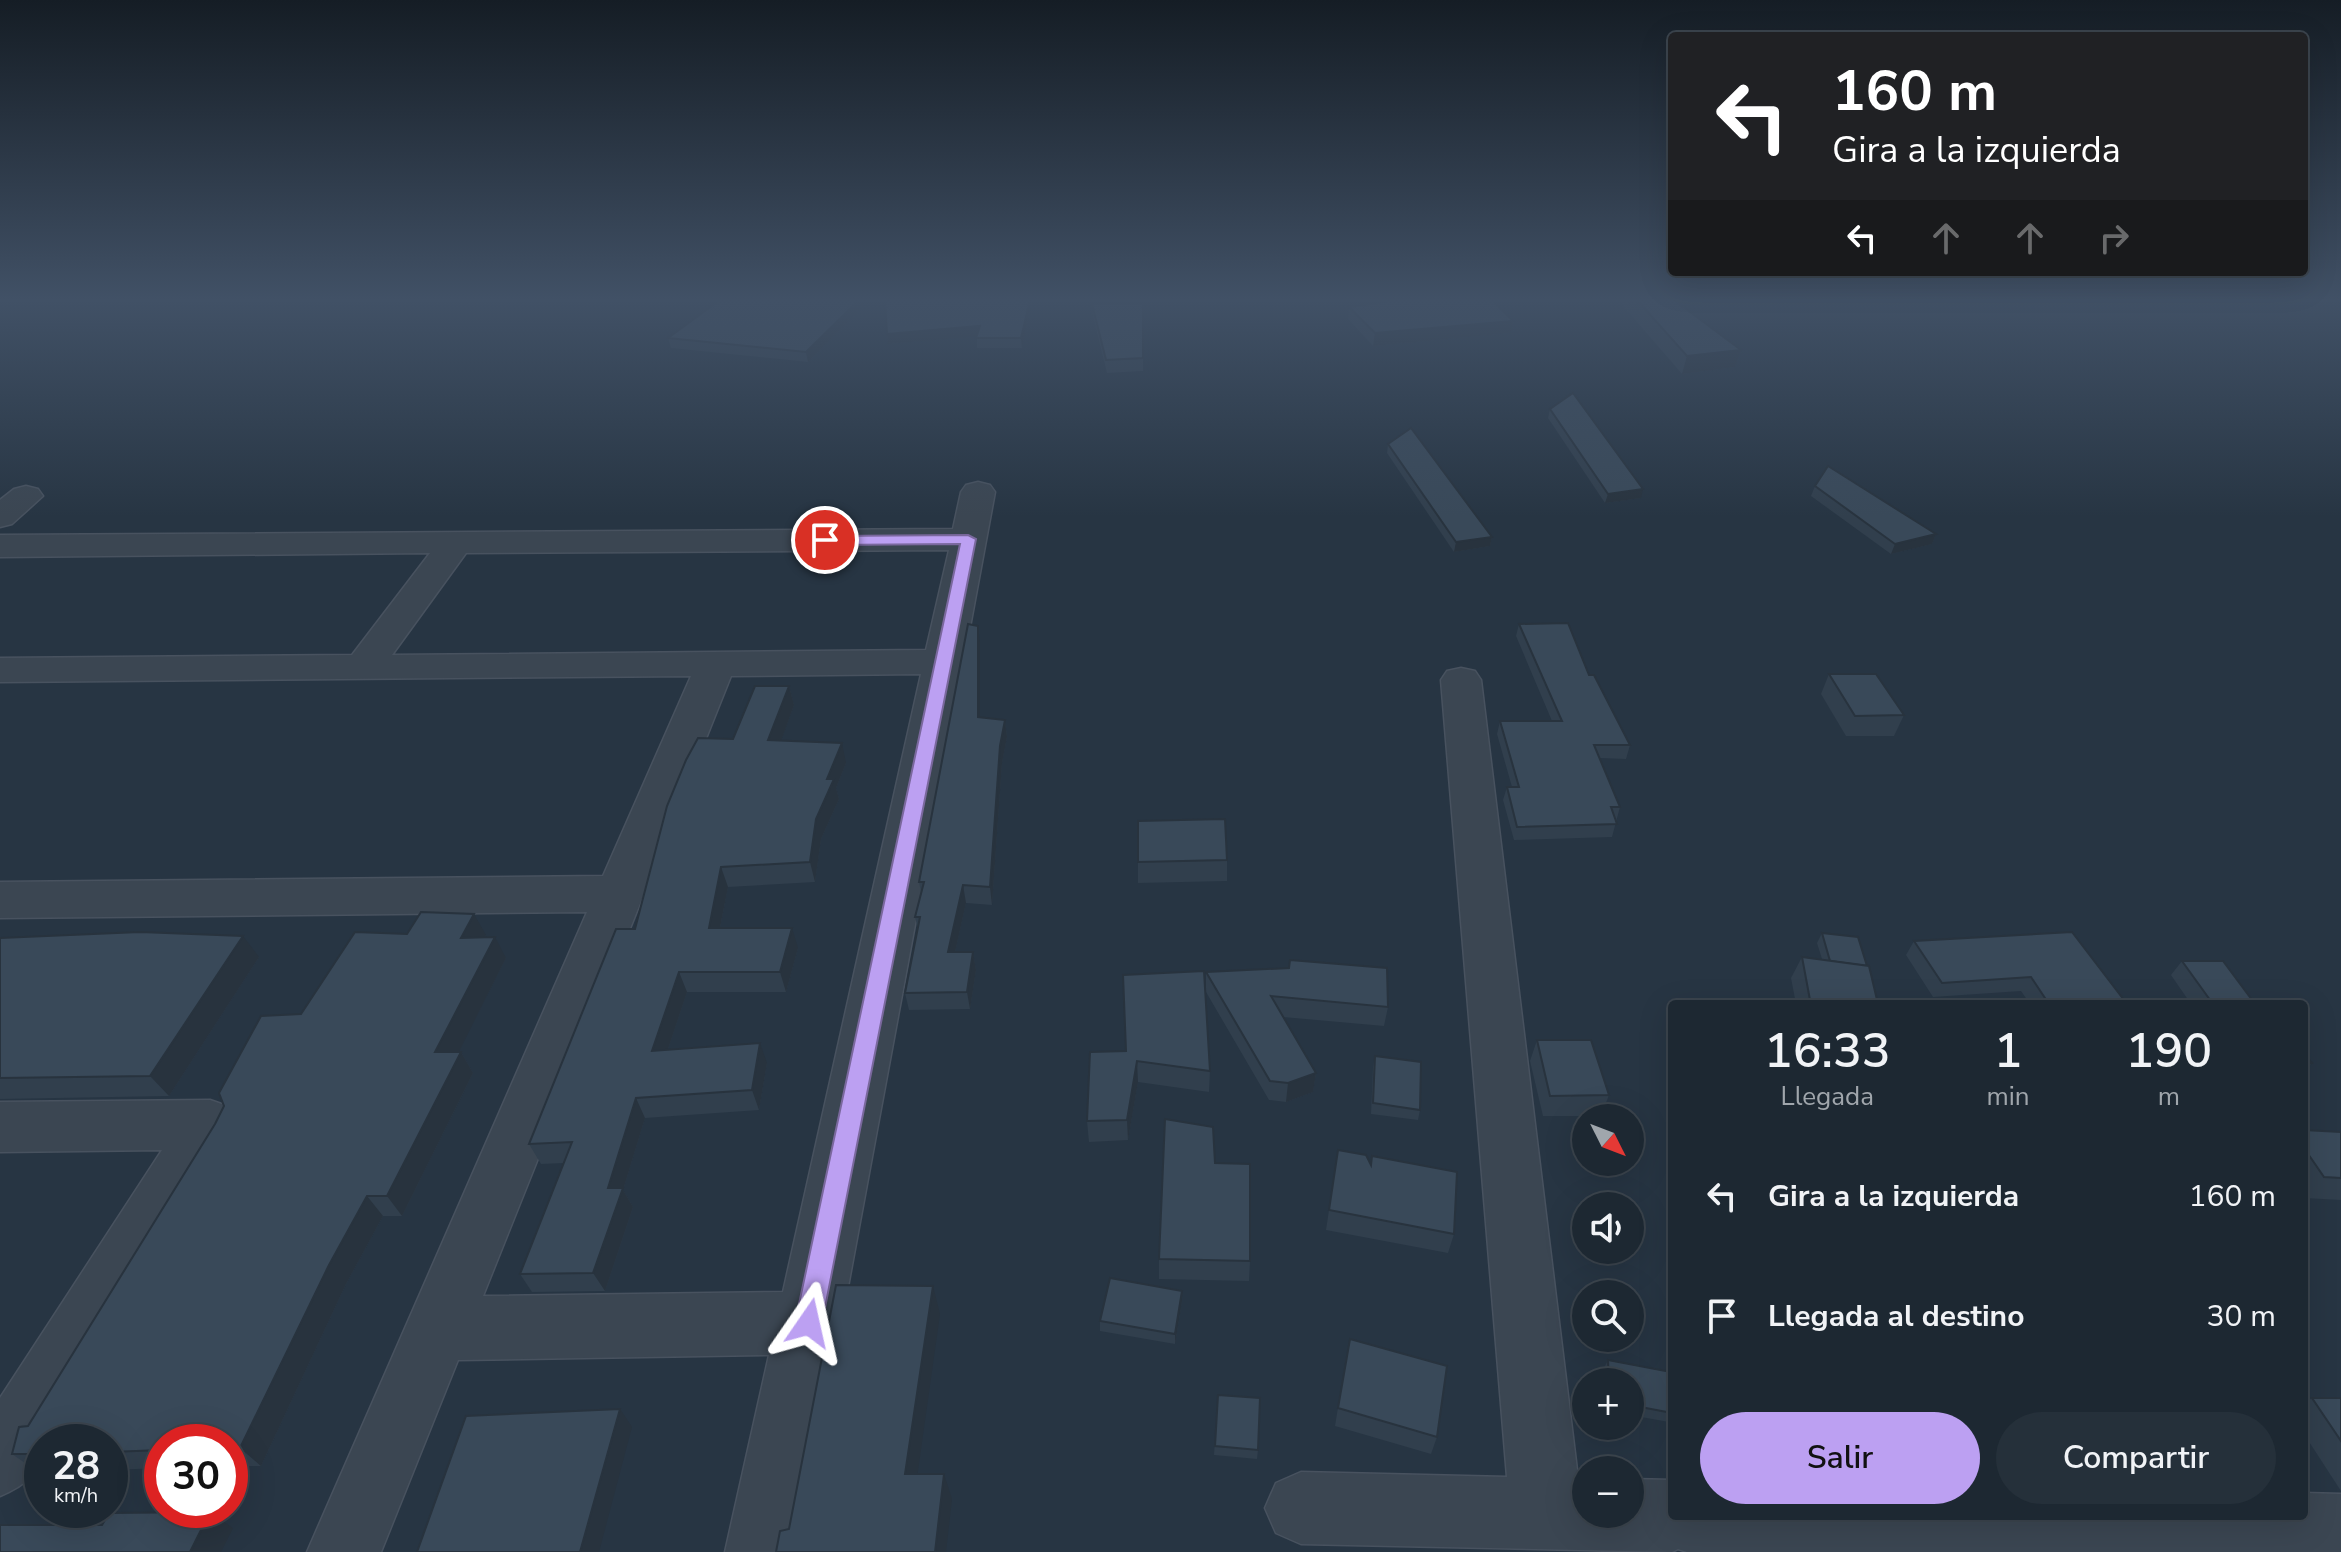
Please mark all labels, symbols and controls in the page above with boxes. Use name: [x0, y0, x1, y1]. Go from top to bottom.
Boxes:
text: 160 m: [1832, 53, 1997, 130]
icon: left: [1700, 64, 1804, 168]
text: Gira a la izquierda: [1832, 126, 2121, 175]
icon: left: [1840, 216, 1884, 260]
icon: ahead: [1924, 216, 1968, 260]
icon: ahead: [2008, 216, 2052, 260]
icon: right: [2092, 216, 2136, 260]
pin: [791, 506, 859, 574]
icon: arrive: [803, 518, 847, 562]
text: 16:33: [1764, 1018, 1891, 1084]
text: 1: [1994, 1018, 2022, 1084]
text: 190: [2126, 1018, 2212, 1084]
text: Llegada: [1781, 1079, 1874, 1114]
text: min: [1987, 1079, 2030, 1114]
text: m: [2158, 1079, 2180, 1114]
north arrow: [1572, 1104, 1644, 1176]
map controls: [1572, 1104, 1644, 1528]
icon: left: [1700, 1174, 1744, 1218]
text: Gira a la izquierda: [1768, 1176, 2019, 1217]
text: 160 m: [2189, 1176, 2276, 1217]
button: sound: [1572, 1192, 1644, 1264]
button: search: [1572, 1280, 1644, 1352]
position arrow: [767, 1281, 851, 1365]
icon: arrive: [1700, 1294, 1744, 1338]
text: Llegada al destino: [1768, 1296, 2024, 1337]
text: 30 m: [2207, 1296, 2276, 1337]
button: +: [1572, 1368, 1644, 1440]
button: Salir: [1700, 1412, 1980, 1504]
button: Compartir: [1996, 1412, 2276, 1504]
speed limit sign: 30: [144, 1424, 248, 1528]
text: 28: [52, 1439, 100, 1493]
button: −: [1572, 1456, 1644, 1528]
text: km/h: [54, 1482, 98, 1509]

